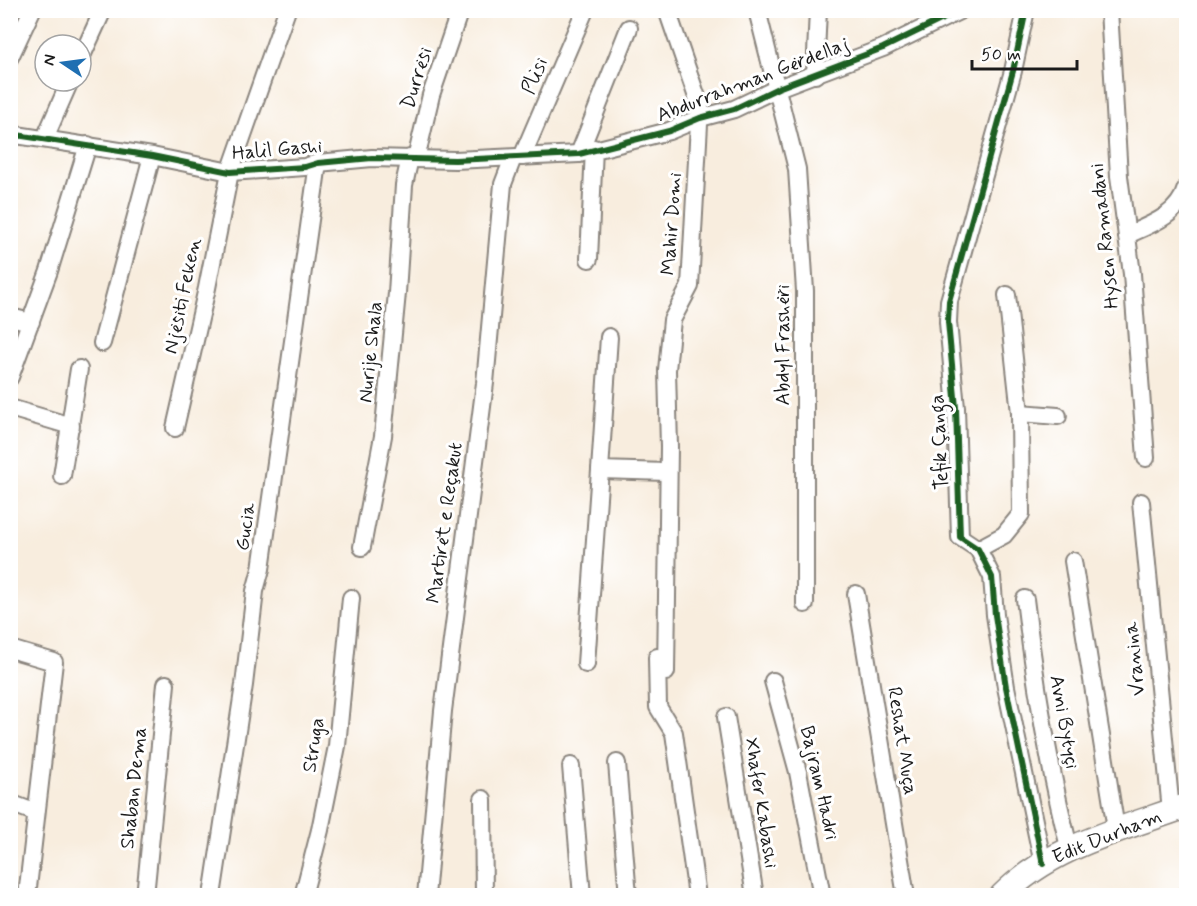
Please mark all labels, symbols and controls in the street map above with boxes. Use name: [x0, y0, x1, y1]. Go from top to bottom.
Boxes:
street label: Abdurrahman Gërdellaj: [653, 31, 853, 129]
north arrow: [33, 33, 93, 93]
scale bar: [972, 33, 1077, 71]
text: 50 m: [981, 43, 1021, 67]
street label: Durrësi: [395, 44, 439, 112]
text: N: [38, 52, 61, 68]
street label: Plisi: [515, 53, 555, 99]
street label: Halil Gashi: [231, 133, 323, 167]
street label: Hysen Ramadani: [1084, 162, 1126, 310]
street label: Mahir Domi: [655, 172, 689, 276]
street label: Njësiti Feken: [158, 235, 209, 357]
street label: Abdyl Frashëri: [770, 285, 797, 405]
street label: Nurije Shala: [352, 300, 390, 404]
street label: Tefik Çanga: [924, 393, 958, 491]
street label: Martirët e Reçakut: [420, 441, 470, 605]
street label: Gucia: [229, 500, 263, 553]
street label: Vranina: [1118, 620, 1152, 697]
street label: Avni Bytyçi: [1042, 673, 1086, 771]
street label: Reshat Muça: [880, 685, 924, 797]
street label: Struga: [296, 716, 332, 774]
street label: Bajram Hadri: [793, 723, 845, 843]
street label: Shaban Dema: [114, 726, 154, 850]
street label: Xhafer Kabashi: [737, 736, 785, 870]
street label: Edit Durham: [1048, 803, 1166, 871]

